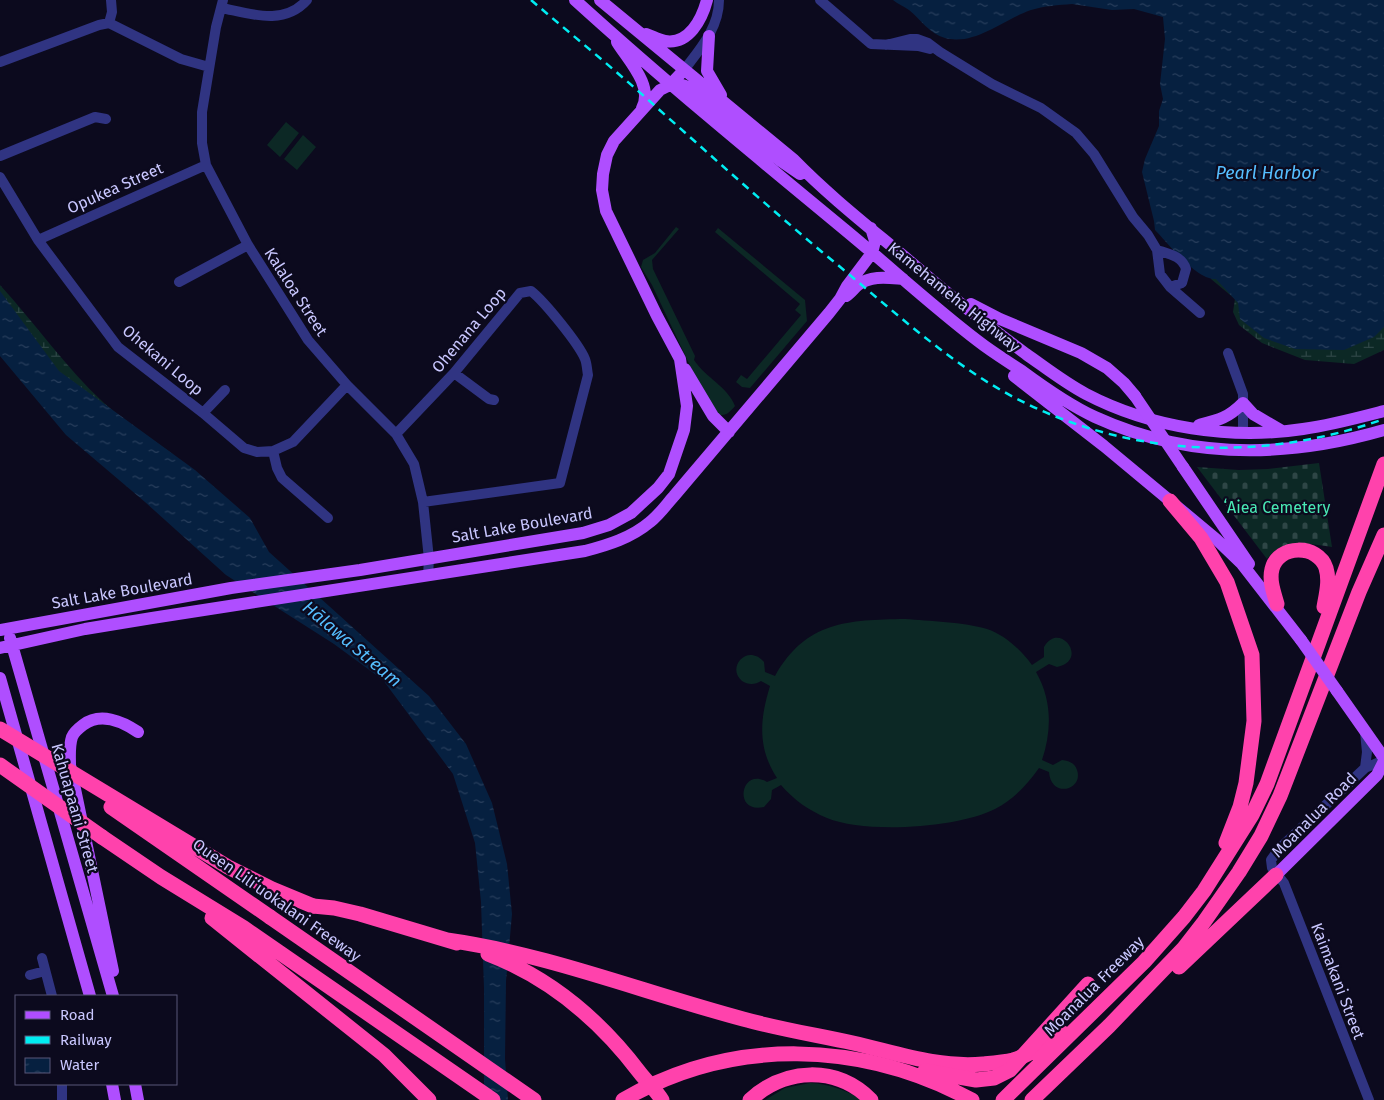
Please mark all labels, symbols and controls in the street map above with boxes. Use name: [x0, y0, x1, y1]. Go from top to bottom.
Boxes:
street label: Opukea Street: [64, 158, 166, 218]
water label: Pearl Harbor: [1216, 162, 1320, 184]
street label: Kamehameha Highway: [884, 238, 1024, 356]
street label: Kalaloa Street: [260, 244, 332, 340]
street label: Ohenana Loop: [428, 284, 510, 376]
street label: Ohekani Loop: [119, 321, 207, 399]
park label: ʻAiea Cemetery: [1224, 498, 1330, 517]
street label: Salt Lake Boulevard: [450, 503, 594, 547]
street label: Salt Lake Boulevard: [50, 569, 194, 613]
water label: Hālawa Stream: [298, 596, 406, 692]
street label: Kahuapaani Street: [47, 741, 103, 875]
street label: Moanalua Road: [1268, 769, 1360, 861]
street label: Queen Liliʻuokalani Freeway: [189, 835, 365, 966]
street label: Kaimakani Street: [1307, 920, 1369, 1042]
street label: Moanalua Freeway: [1040, 932, 1148, 1040]
legend: [15, 995, 178, 1085]
text: Road: [60, 1006, 95, 1024]
text: Railway: [60, 1031, 112, 1049]
text: Water: [60, 1056, 99, 1074]

